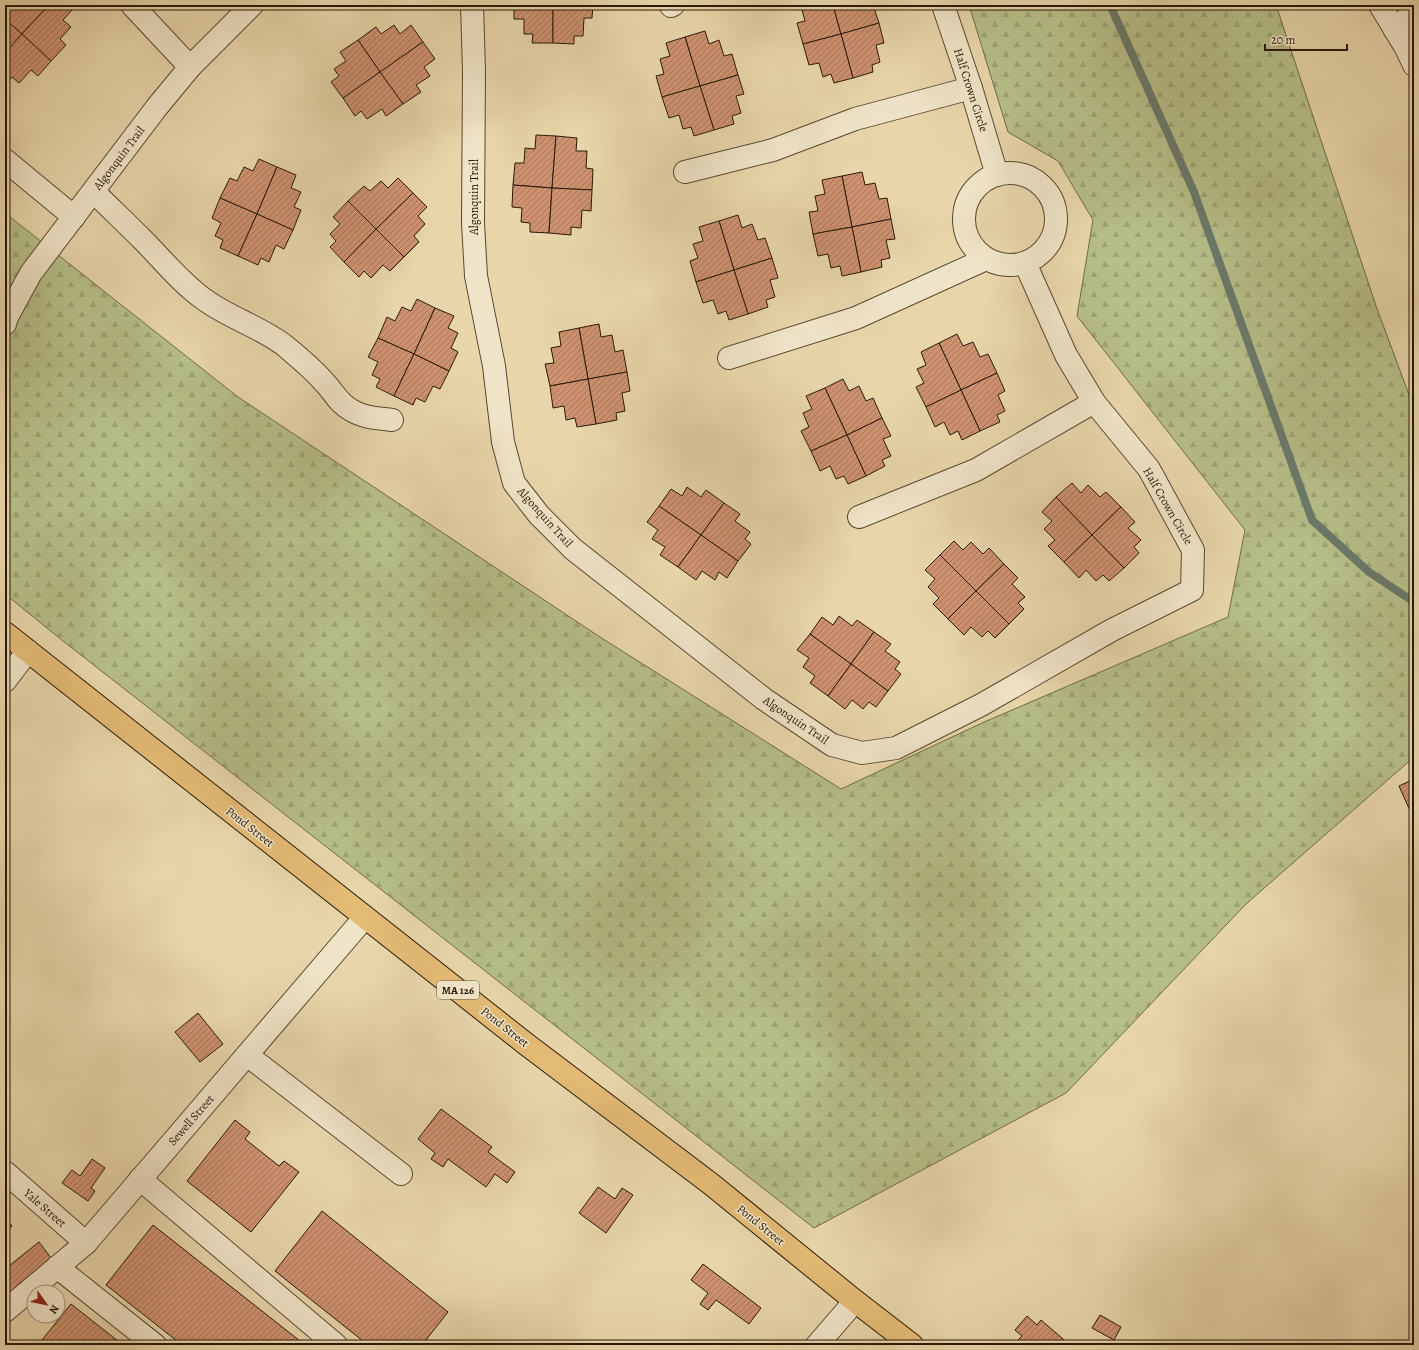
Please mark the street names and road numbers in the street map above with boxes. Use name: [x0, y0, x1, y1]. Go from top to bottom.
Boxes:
street label: Half Crown Circle: [950, 46, 992, 134]
street label: Algonquin Trail: [89, 123, 148, 194]
street label: Algonquin Trail: [466, 159, 482, 236]
street label: Half Crown Circle: [1139, 464, 1197, 548]
street label: Algonquin Trail: [513, 483, 576, 551]
street label: Algonquin Trail: [759, 692, 832, 748]
street label: Pond Street: [223, 803, 277, 851]
road number: MA 126: [437, 981, 479, 999]
street label: Pond Street: [478, 1003, 532, 1051]
street label: Sewell Street: [164, 1091, 218, 1149]
street label: Yale Street: [20, 1184, 70, 1231]
street label: Pond Street: [734, 1201, 788, 1249]

